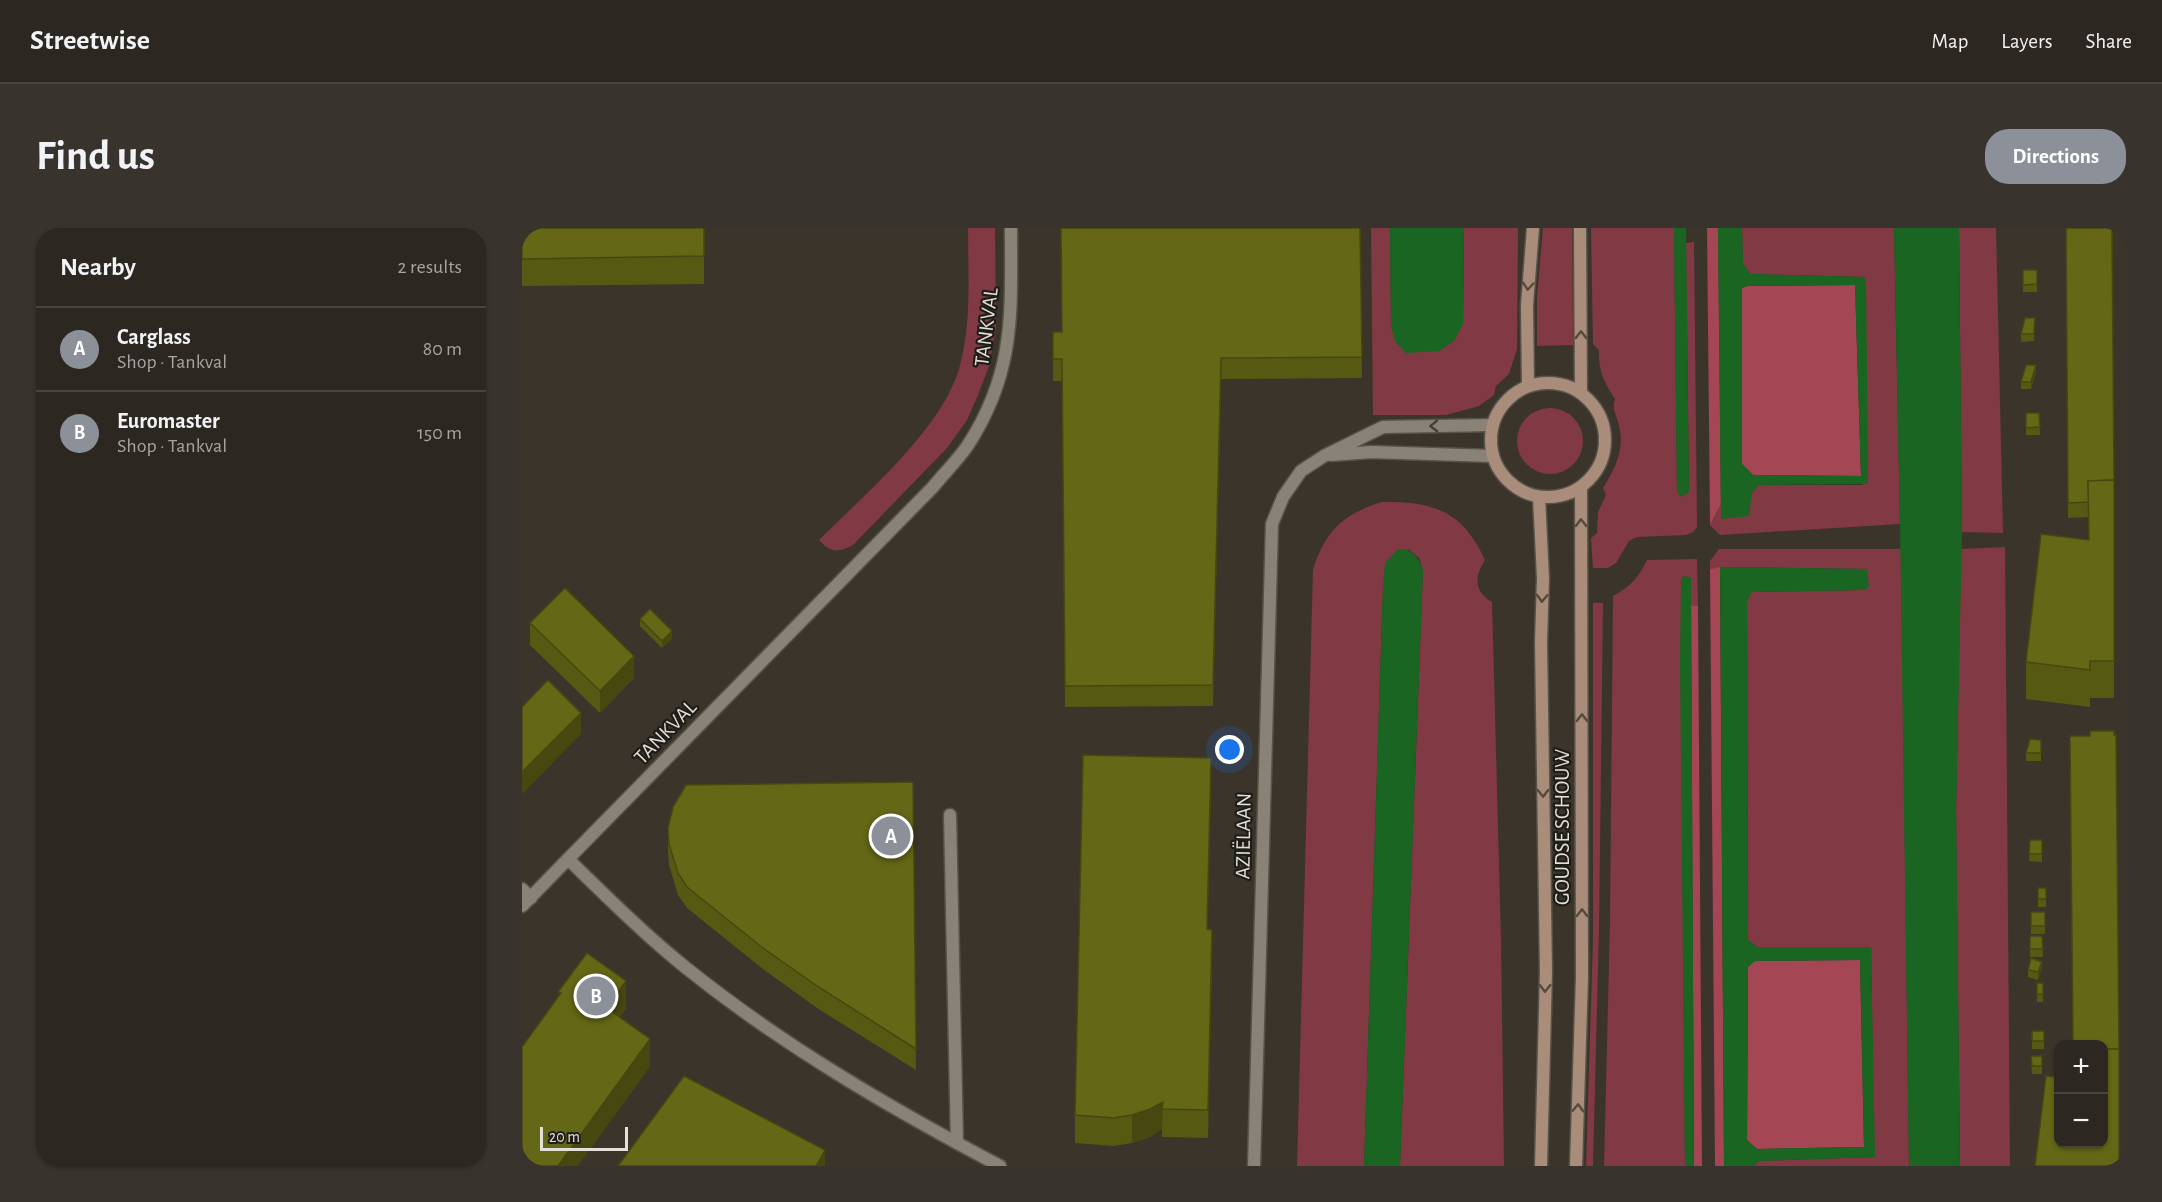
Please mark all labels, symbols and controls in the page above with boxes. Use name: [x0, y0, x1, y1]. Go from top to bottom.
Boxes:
text: Streetwise: [30, 27, 150, 55]
text: Map: [1932, 31, 1968, 52]
text: Layers: [2001, 31, 2052, 52]
text: Share: [2085, 31, 2132, 52]
button: Directions: [1985, 129, 2126, 184]
text: Find us: [36, 135, 155, 177]
text: Nearby: [60, 254, 136, 280]
text: 2 results: [398, 257, 462, 277]
one-way arrow: [1522, 282, 1535, 291]
street label: TANKVAL: [971, 286, 1002, 368]
text: Carglass: [117, 326, 191, 348]
one-way arrow: [1575, 330, 1587, 339]
text: A: [74, 339, 86, 359]
text: 80 m: [423, 339, 462, 359]
text: Shop · Tankval: [117, 352, 227, 372]
text: Euromaster: [117, 410, 220, 432]
one-way arrow: [1429, 420, 1438, 432]
text: B: [74, 423, 85, 443]
text: 150 m: [417, 423, 462, 443]
text: Shop · Tankval: [117, 436, 227, 456]
one-way arrow: [1575, 518, 1587, 527]
one-way arrow: [1536, 593, 1548, 602]
street label: TANKVAL: [630, 696, 701, 768]
one-way arrow: [1576, 713, 1588, 722]
your location: [1215, 735, 1244, 764]
street label: GOUDSE SCHOUW: [1552, 749, 1573, 905]
one-way arrow: [1537, 788, 1549, 797]
street label: AZIËLAAN: [1231, 793, 1255, 879]
pin: A: [872, 814, 910, 858]
one-way arrow: [1576, 908, 1588, 917]
pin: B: [576, 974, 616, 1018]
one-way arrow: [1539, 983, 1551, 992]
map controls: [2054, 1040, 2108, 1148]
button: +: [2054, 1040, 2108, 1094]
button: −: [2054, 1094, 2108, 1148]
one-way arrow: [1571, 1103, 1584, 1112]
scale bar: [540, 1124, 628, 1152]
text: 20 m: [549, 1129, 580, 1145]

